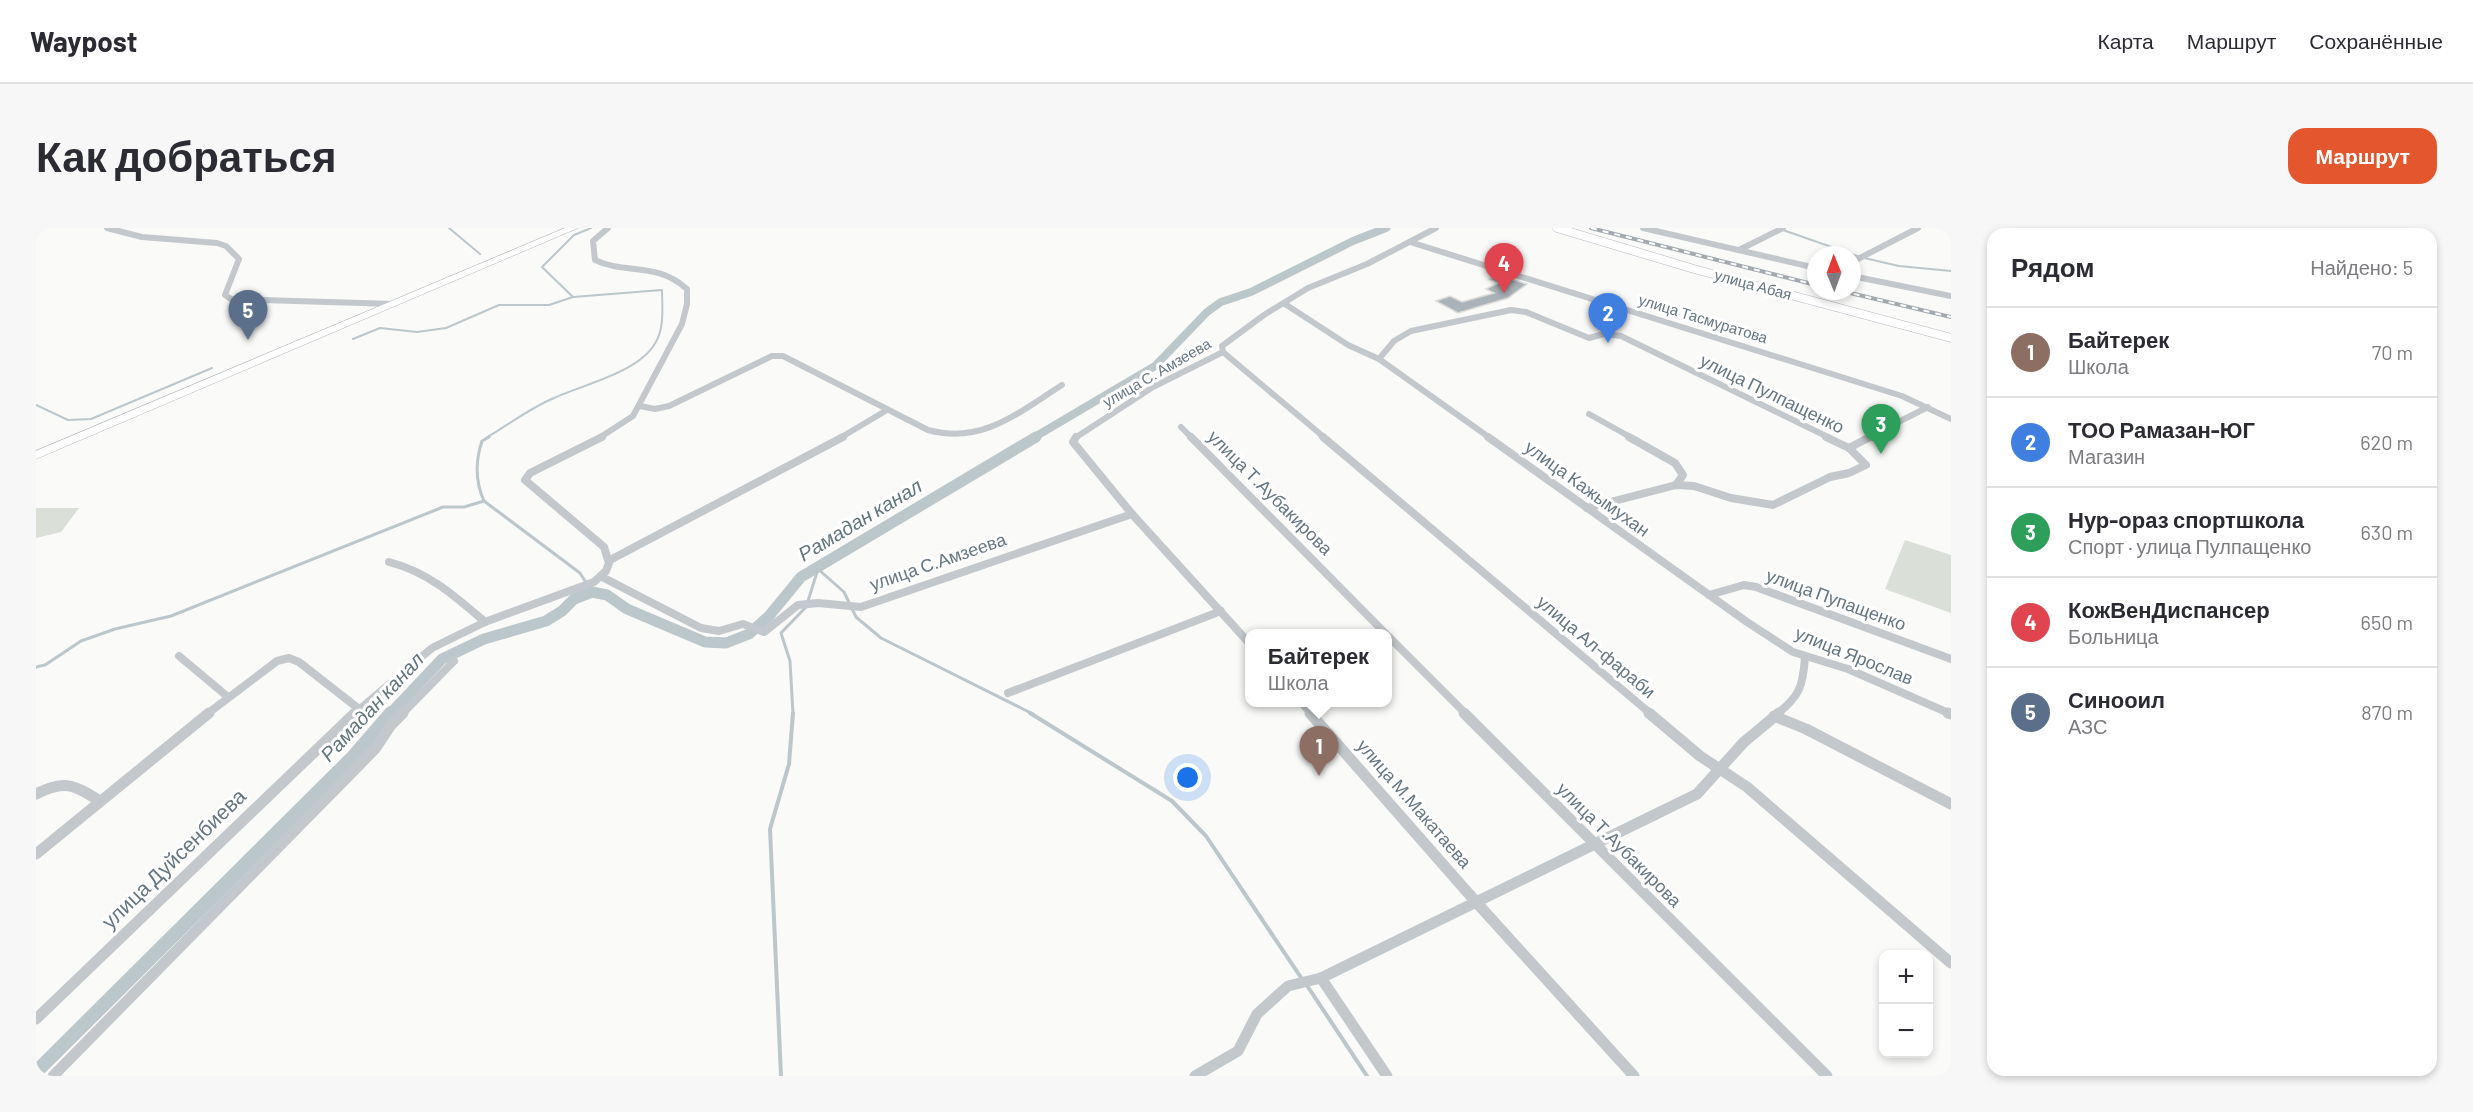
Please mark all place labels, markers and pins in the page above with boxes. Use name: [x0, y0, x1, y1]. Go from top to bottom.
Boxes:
pin: 4: [1484, 244, 1524, 293]
pin: 5: [228, 291, 268, 340]
pin: 2: [1588, 294, 1628, 343]
pin: 3: [1862, 404, 1900, 454]
pin: 1: [1300, 726, 1338, 776]

